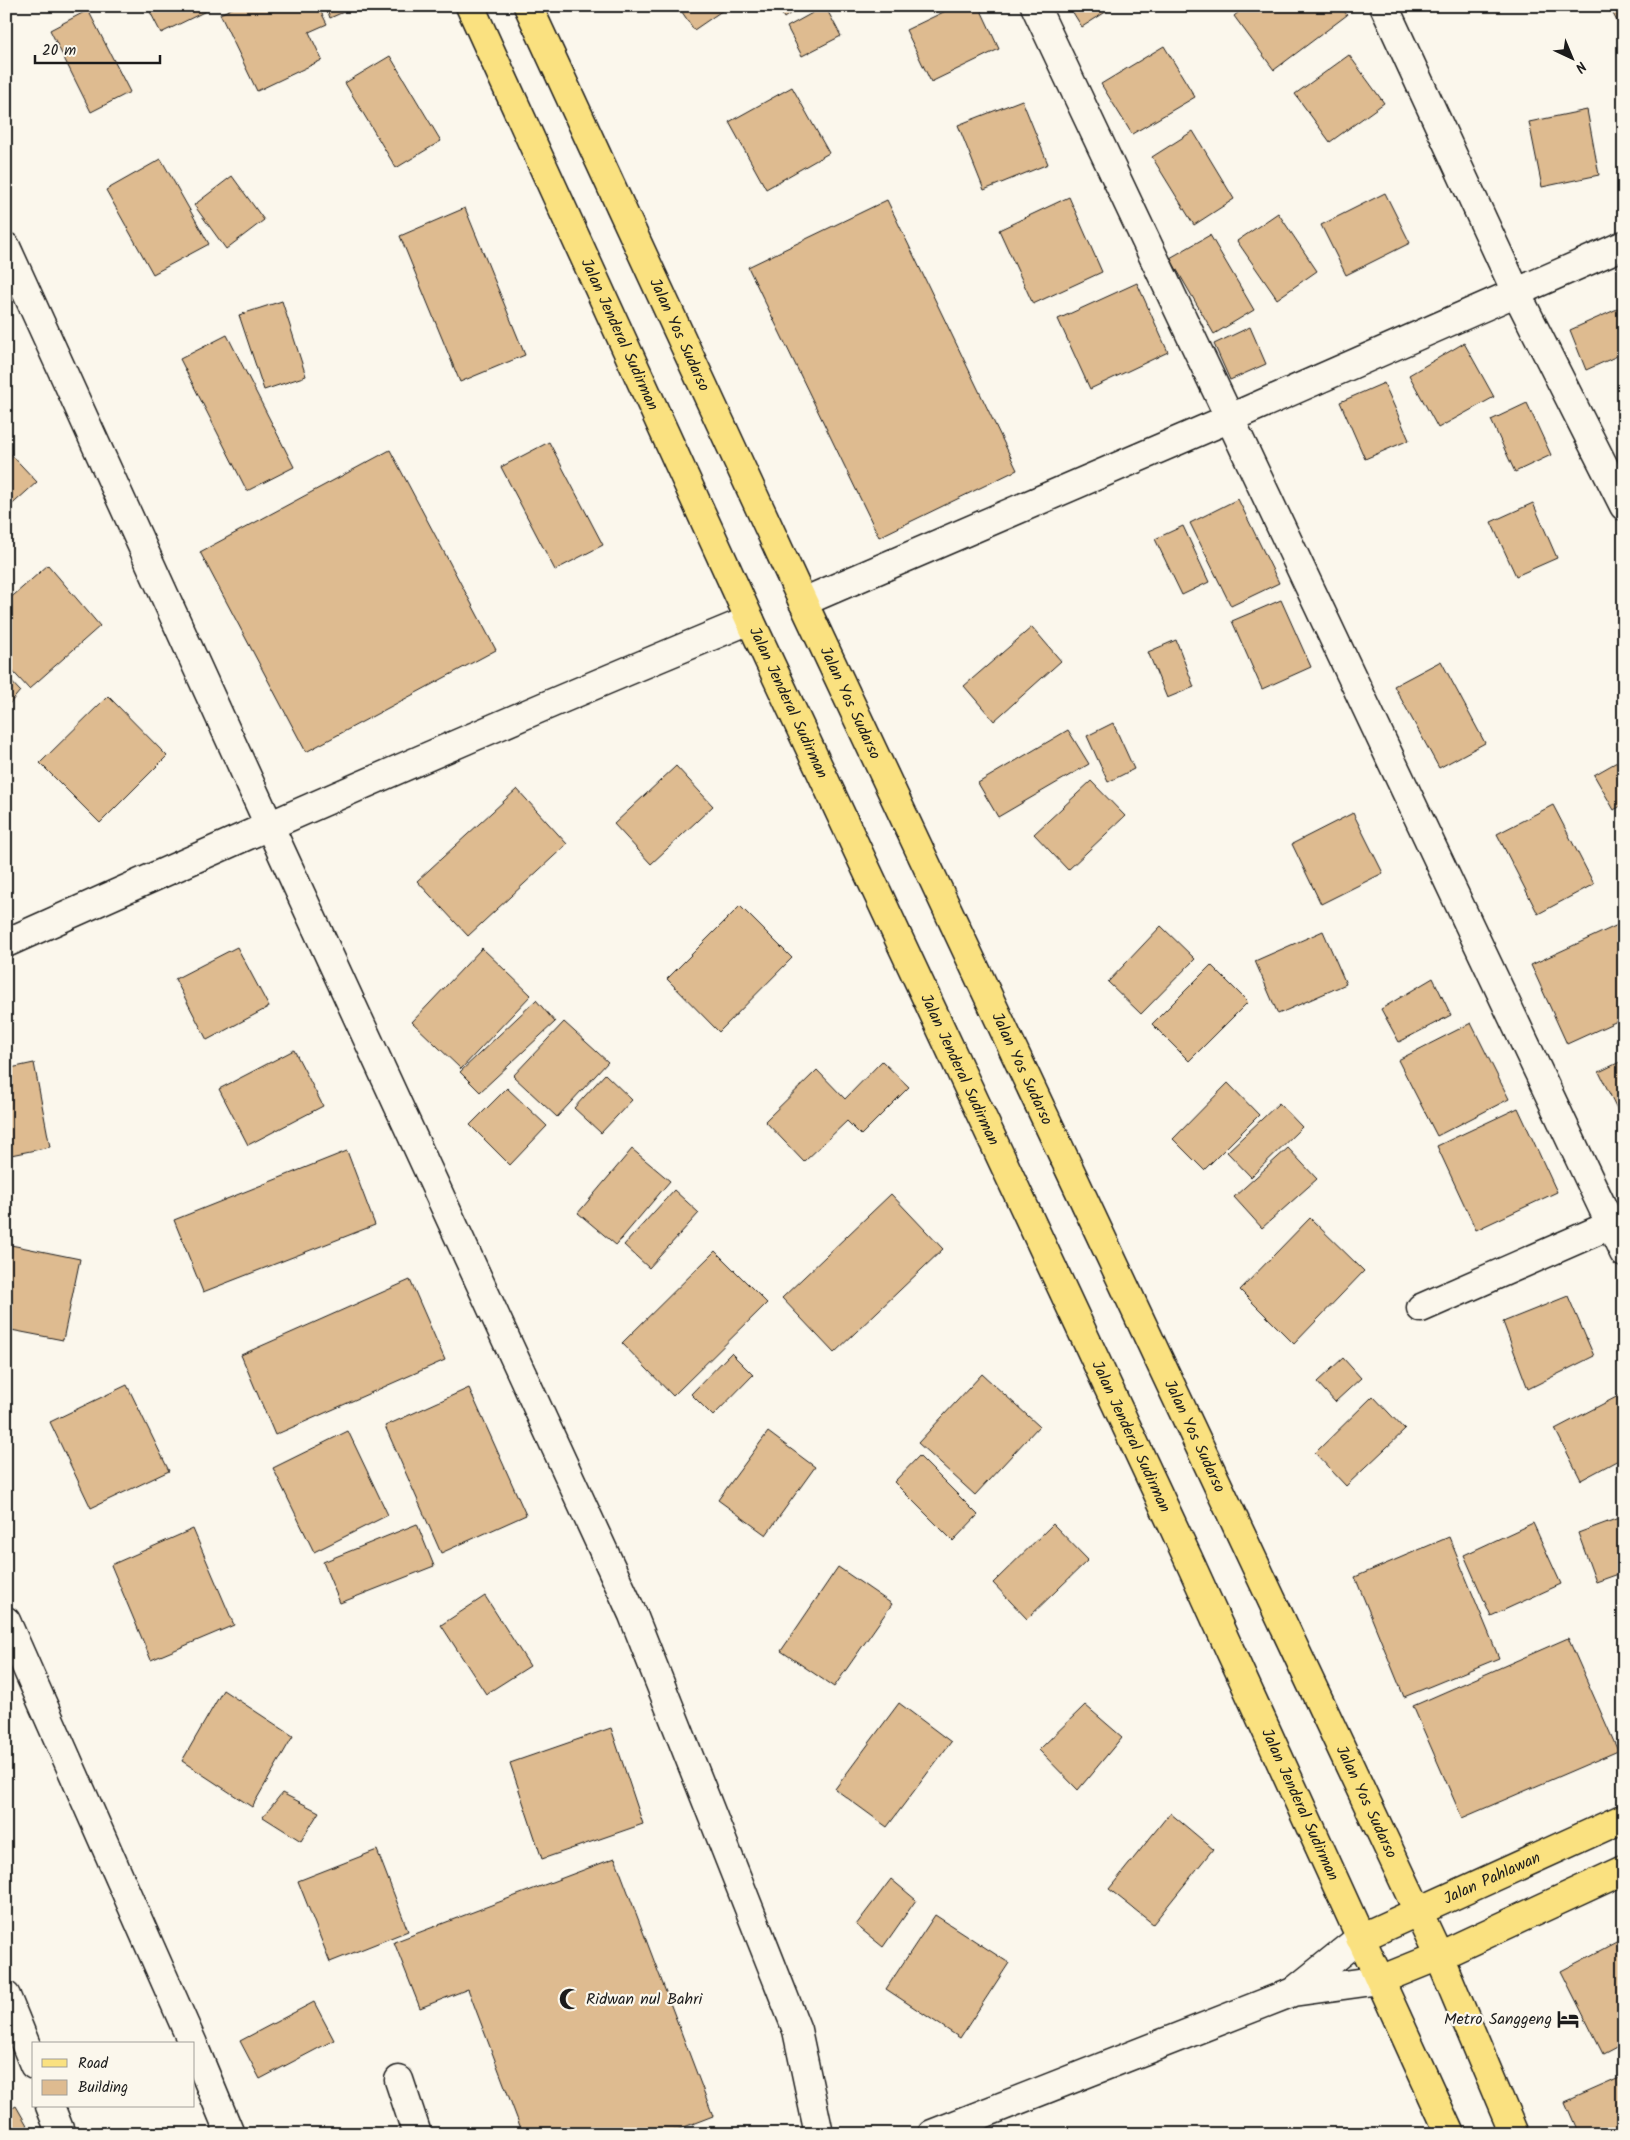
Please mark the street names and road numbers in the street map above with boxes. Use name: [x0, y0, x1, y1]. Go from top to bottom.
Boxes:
street label: Jalan Jenderal Sudirman: [574, 254, 665, 415]
street label: Jalan Yos Sudarso: [643, 274, 717, 395]
street label: Jalan Jenderal Sudirman: [742, 623, 835, 783]
street label: Jalan Yos Sudarso: [813, 642, 888, 764]
street label: Jalan Jenderal Sudirman: [914, 990, 1006, 1150]
street label: Jalan Yos Sudarso: [985, 1008, 1060, 1129]
street label: Jalan Jenderal Sudirman: [1085, 1356, 1177, 1517]
street label: Jalan Yos Sudarso: [1158, 1376, 1232, 1497]
street label: Jalan Jenderal Sudirman: [1255, 1724, 1346, 1885]
street label: Jalan Yos Sudarso: [1329, 1741, 1404, 1862]
street label: Jalan Pahlawan: [1439, 1845, 1545, 1911]

